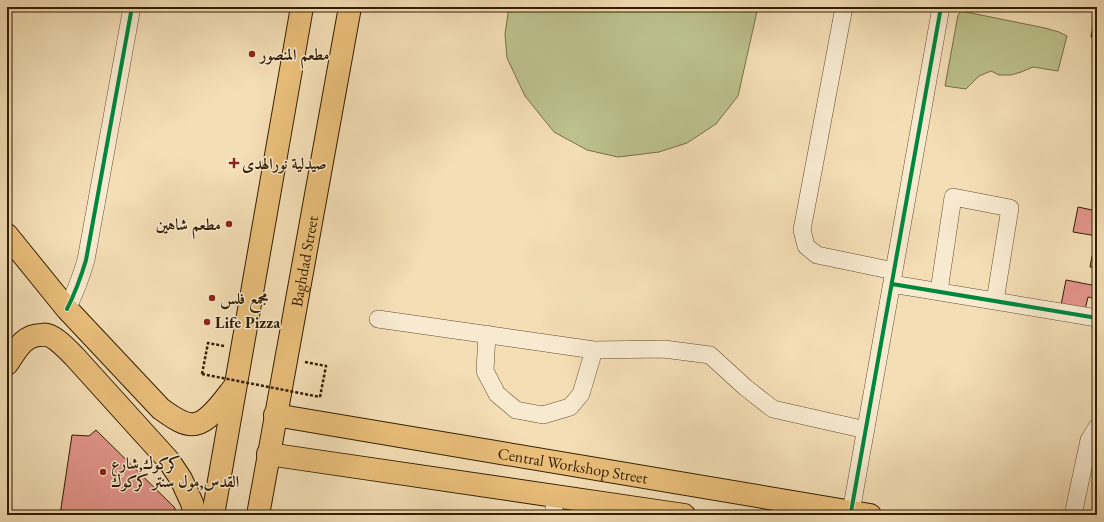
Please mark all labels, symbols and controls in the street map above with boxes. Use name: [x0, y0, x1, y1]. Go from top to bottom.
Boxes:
place label: مطعم المنصور: [258, 44, 330, 69]
marker: مطعم المنصور: [247, 49, 257, 59]
place label: صيدلية نورالهدى: [242, 153, 327, 174]
marker: صيدلية نورالهدى: [229, 158, 239, 168]
place label: مطعم شاهين: [156, 214, 221, 239]
street label: Baghdad Street: [286, 214, 323, 308]
marker: مطعم شاهين: [224, 219, 234, 229]
place label: مجمع فلس: [220, 288, 269, 314]
marker: مجمع فلس: [207, 293, 217, 303]
place label: Life Pizza: [215, 312, 281, 333]
marker: Life Pizza: [202, 317, 212, 327]
street label: Central Workshop Street: [496, 443, 649, 488]
place label: كركوك,شارع القدس,مول سنتر كركوك: [111, 453, 239, 492]
marker: كركوك,شارع القدس,مول سنتر كركوك: [98, 467, 108, 477]

